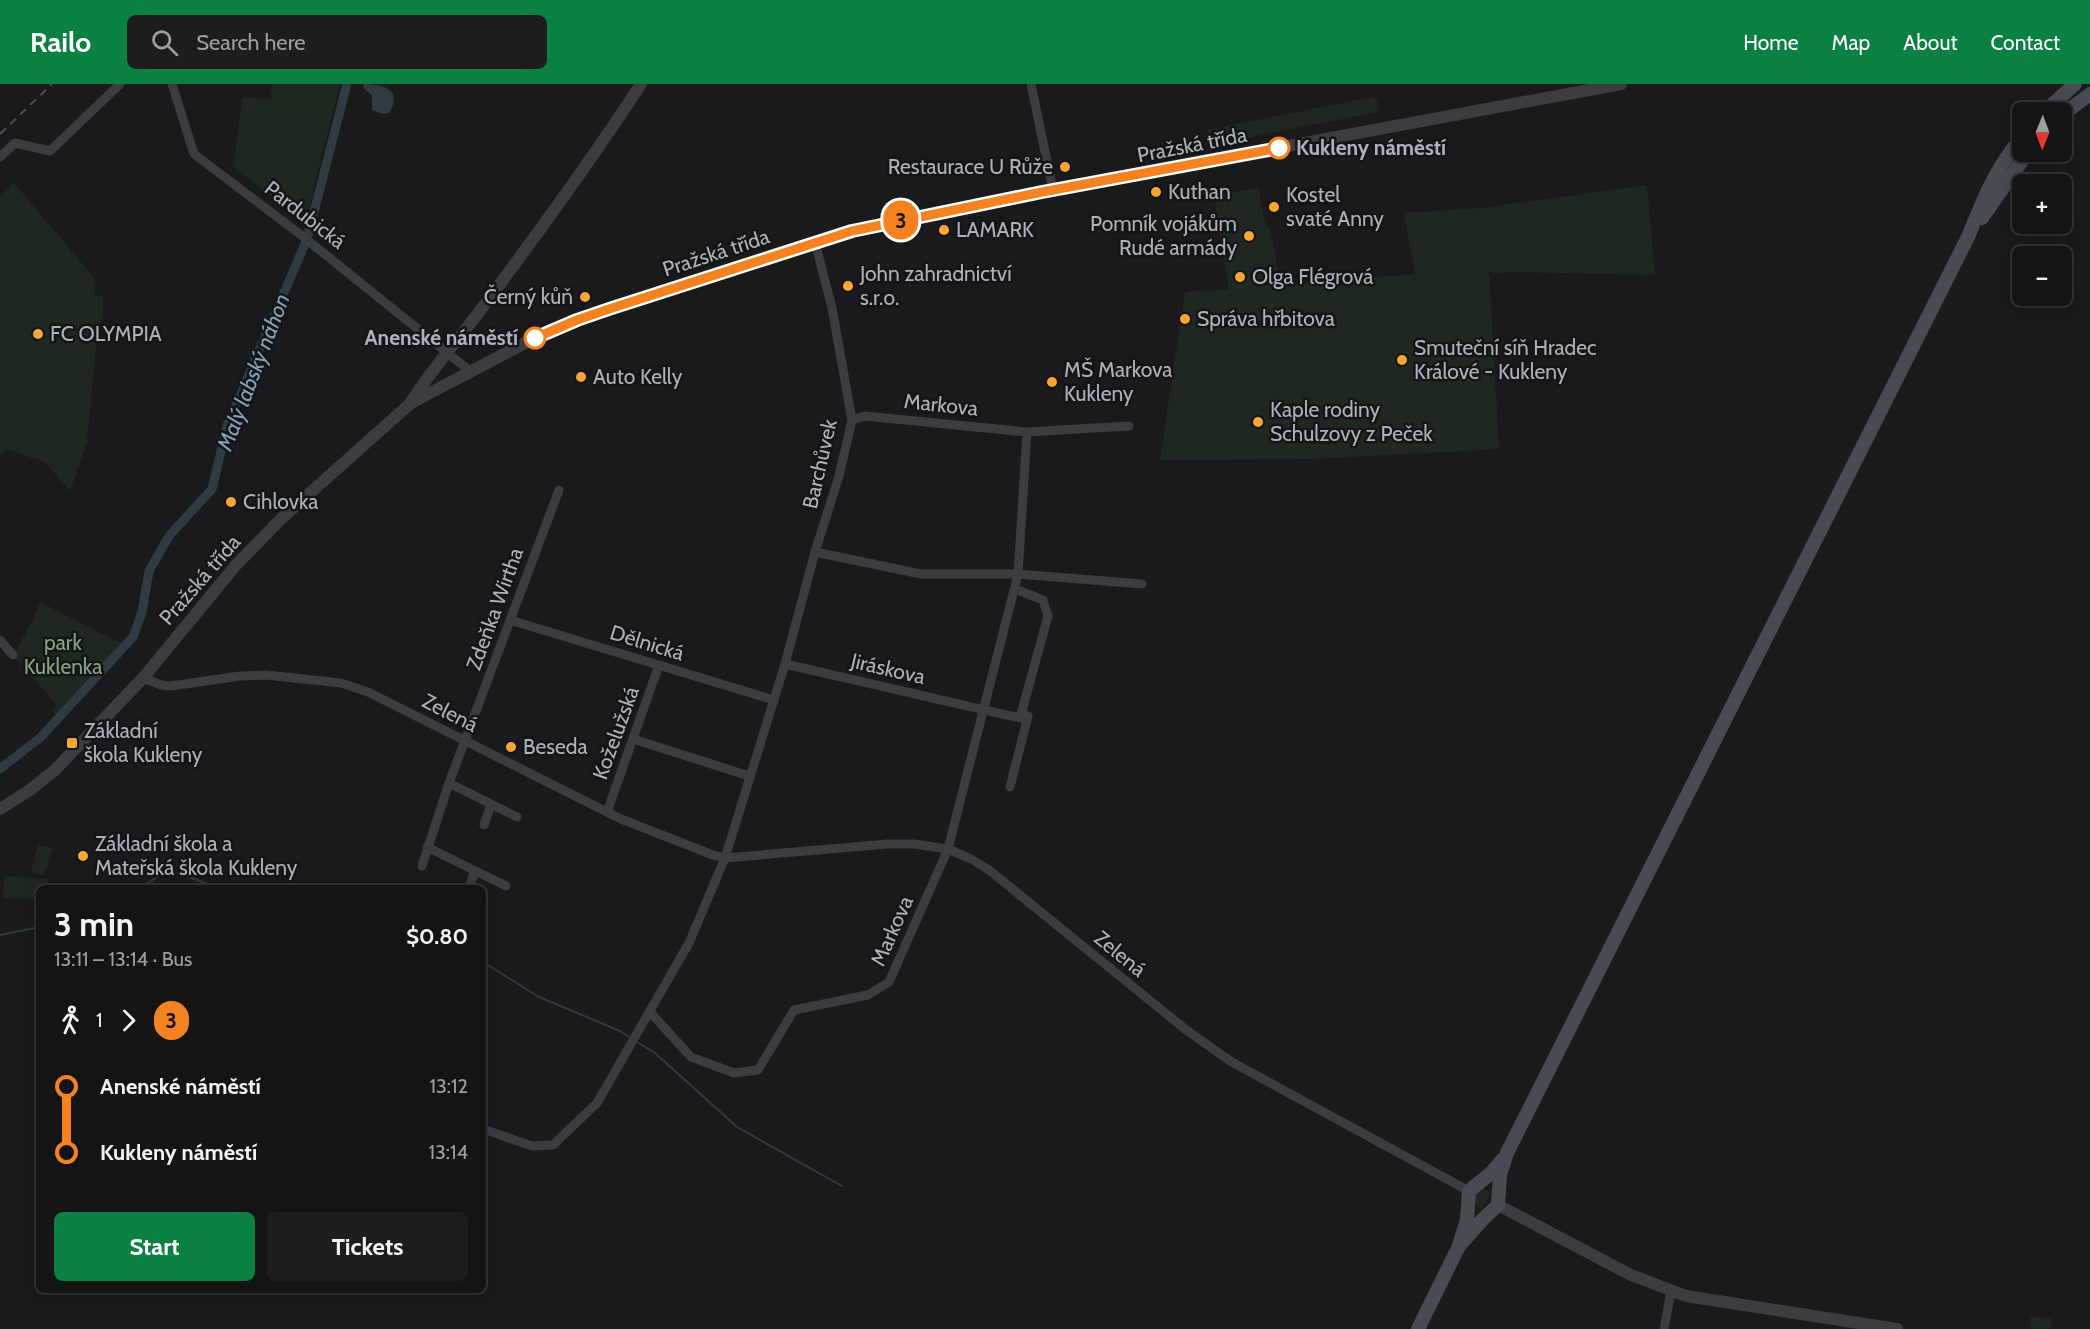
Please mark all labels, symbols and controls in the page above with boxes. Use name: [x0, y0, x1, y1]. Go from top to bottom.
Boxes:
search box: [127, 15, 547, 69]
text: Railo: [30, 25, 91, 59]
icon: search: [148, 26, 181, 59]
text: Search here: [196, 29, 306, 56]
text: Home: [1743, 30, 1799, 55]
text: Map: [1832, 30, 1870, 55]
text: About: [1903, 30, 1957, 55]
text: Contact: [1990, 30, 2060, 55]
north arrow: [2012, 102, 2072, 162]
map controls: [2012, 102, 2072, 306]
street label: Pražská třída: [1135, 122, 1249, 167]
place label: Kukleny náměstí: [1296, 135, 1446, 160]
marker: Kukleny náměstí: [1268, 137, 1290, 159]
place label: Restaurace U Růže: [888, 154, 1053, 179]
marker: Restaurace U Růže: [1058, 160, 1072, 174]
button: +: [2012, 174, 2072, 234]
street label: Pardubická: [260, 175, 351, 254]
place label: Kuthan: [1168, 179, 1231, 204]
place label: Kostel svaté Anny: [1286, 182, 1384, 231]
marker: Kuthan: [1149, 185, 1163, 199]
line badge: 3: [882, 200, 920, 240]
marker: Kostel svaté Anny: [1267, 200, 1281, 214]
text: 3: [895, 208, 907, 233]
place label: Pomník vojákům Rudé armády: [1090, 211, 1237, 260]
place label: LAMARK: [956, 217, 1034, 242]
street label: Pražská třída: [659, 223, 772, 282]
marker: LAMARK: [937, 223, 951, 237]
marker: Pomník vojákům Rudé armády: [1242, 229, 1256, 243]
button: −: [2012, 246, 2072, 306]
place label: John zahradnictví s.r.o.: [859, 261, 1012, 310]
place label: Olga Flégrová: [1252, 264, 1373, 289]
marker: Olga Flégrová: [1233, 270, 1247, 284]
marker: John zahradnictví s.r.o.: [841, 279, 855, 293]
place label: Černý kůň: [484, 284, 573, 309]
water label: Malý labský náhon: [211, 290, 296, 455]
marker: Černý kůň: [578, 290, 592, 304]
place label: Správa hřbitova: [1197, 306, 1335, 331]
marker: Správa hřbitova: [1178, 312, 1192, 326]
place label: FC OLYMPIA: [50, 321, 162, 346]
place label: Anenské náměstí: [364, 325, 518, 350]
marker: FC OLYMPIA: [31, 327, 45, 341]
marker: Anenské náměstí: [524, 327, 546, 349]
place label: Smuteční síň Hradec Králové - Kukleny: [1414, 335, 1597, 384]
marker: Smuteční síň Hradec Králové - Kukleny: [1395, 353, 1409, 367]
place label: MŠ Markova Kukleny: [1064, 357, 1172, 406]
place label: Auto Kelly: [593, 364, 683, 389]
marker: Auto Kelly: [574, 370, 588, 384]
marker: MŠ Markova Kukleny: [1045, 375, 1059, 389]
street label: Markova: [903, 388, 979, 421]
place label: Kaple rodiny Schulzovy z Peček: [1270, 397, 1433, 446]
marker: Kaple rodiny Schulzovy z Peček: [1251, 415, 1265, 429]
street label: Barchůvek: [797, 416, 842, 511]
place label: Cihlovka: [243, 489, 318, 514]
marker: Cihlovka: [224, 495, 238, 509]
street label: Pražská třída: [154, 530, 245, 630]
street label: Zdeňka Wirtha: [461, 544, 528, 674]
street label: Dělnická: [607, 619, 687, 666]
park label: park Kuklenka: [24, 630, 102, 679]
street label: Jiráskova: [848, 648, 928, 689]
street label: Koželužská: [587, 683, 644, 783]
street label: Zelená: [418, 688, 482, 737]
place label: Základní škola Kukleny: [84, 718, 203, 767]
place label: Beseda: [523, 734, 587, 759]
marker: Základní škola Kukleny: [65, 736, 79, 750]
marker: Beseda: [504, 740, 518, 754]
place label: Základní škola a Mateřská škola Kukleny: [95, 831, 298, 880]
marker: Základní škola a Mateřská škola Kukleny: [76, 849, 90, 863]
street label: Markova: [865, 892, 918, 970]
text: 3 min: [54, 904, 134, 944]
text: $0.80: [406, 923, 468, 950]
street label: Zelená: [1089, 925, 1151, 982]
text: 13:11 – 13:14 · Bus: [54, 947, 192, 971]
icon: walk: [54, 1004, 87, 1037]
icon: forward: [112, 1004, 145, 1037]
text: 1: [96, 1008, 103, 1032]
text: 3: [166, 1008, 177, 1033]
text: Anenské náměstí: [100, 1073, 261, 1100]
text: 13:12: [430, 1074, 468, 1098]
text: Kukleny náměstí: [100, 1139, 257, 1166]
text: 13:14: [428, 1140, 468, 1164]
button: Start: [54, 1212, 255, 1281]
button: Tickets: [267, 1212, 468, 1281]

